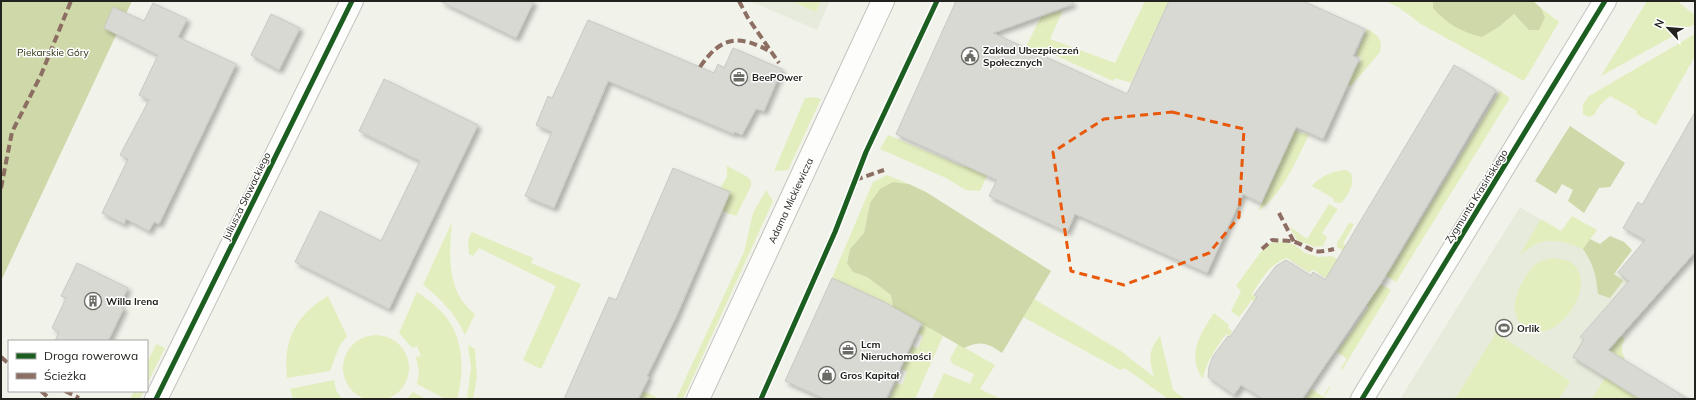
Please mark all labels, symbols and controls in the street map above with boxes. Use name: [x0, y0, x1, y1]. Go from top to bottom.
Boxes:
north arrow: [1648, 8, 1688, 48]
text: N: [1651, 17, 1667, 30]
place label: Zakład Ubezpieczeń Społecznych: [983, 44, 1079, 69]
park label: Piekarskie Góry: [17, 46, 90, 59]
public building icon: Zakład Ubezpieczeń Społecznych: [960, 46, 980, 66]
office icon: BeePOwer: [729, 67, 749, 87]
place label: BeePOwer: [752, 71, 803, 84]
street label: Zygmunta Krasińskiego: [1442, 147, 1511, 246]
street label: Juliusza Słowackiego: [219, 150, 274, 243]
street label: Adama Mickiewicza: [765, 156, 816, 245]
building icon: Willa Irena: [83, 291, 103, 311]
place label: Willa Irena: [106, 295, 158, 308]
sports icon: Orlik: [1494, 318, 1514, 338]
place label: Orlik: [1517, 322, 1540, 335]
place label: Lcm Nieruchomości: [861, 338, 931, 363]
legend: [8, 340, 148, 392]
office icon: Lcm Nieruchomości: [838, 340, 858, 360]
text: Droga rowerowa: [44, 348, 138, 363]
shop icon: Gros Kapitał: [817, 365, 837, 385]
text: Ścieżka: [44, 368, 86, 383]
place label: Gros Kapitał: [840, 369, 901, 382]

